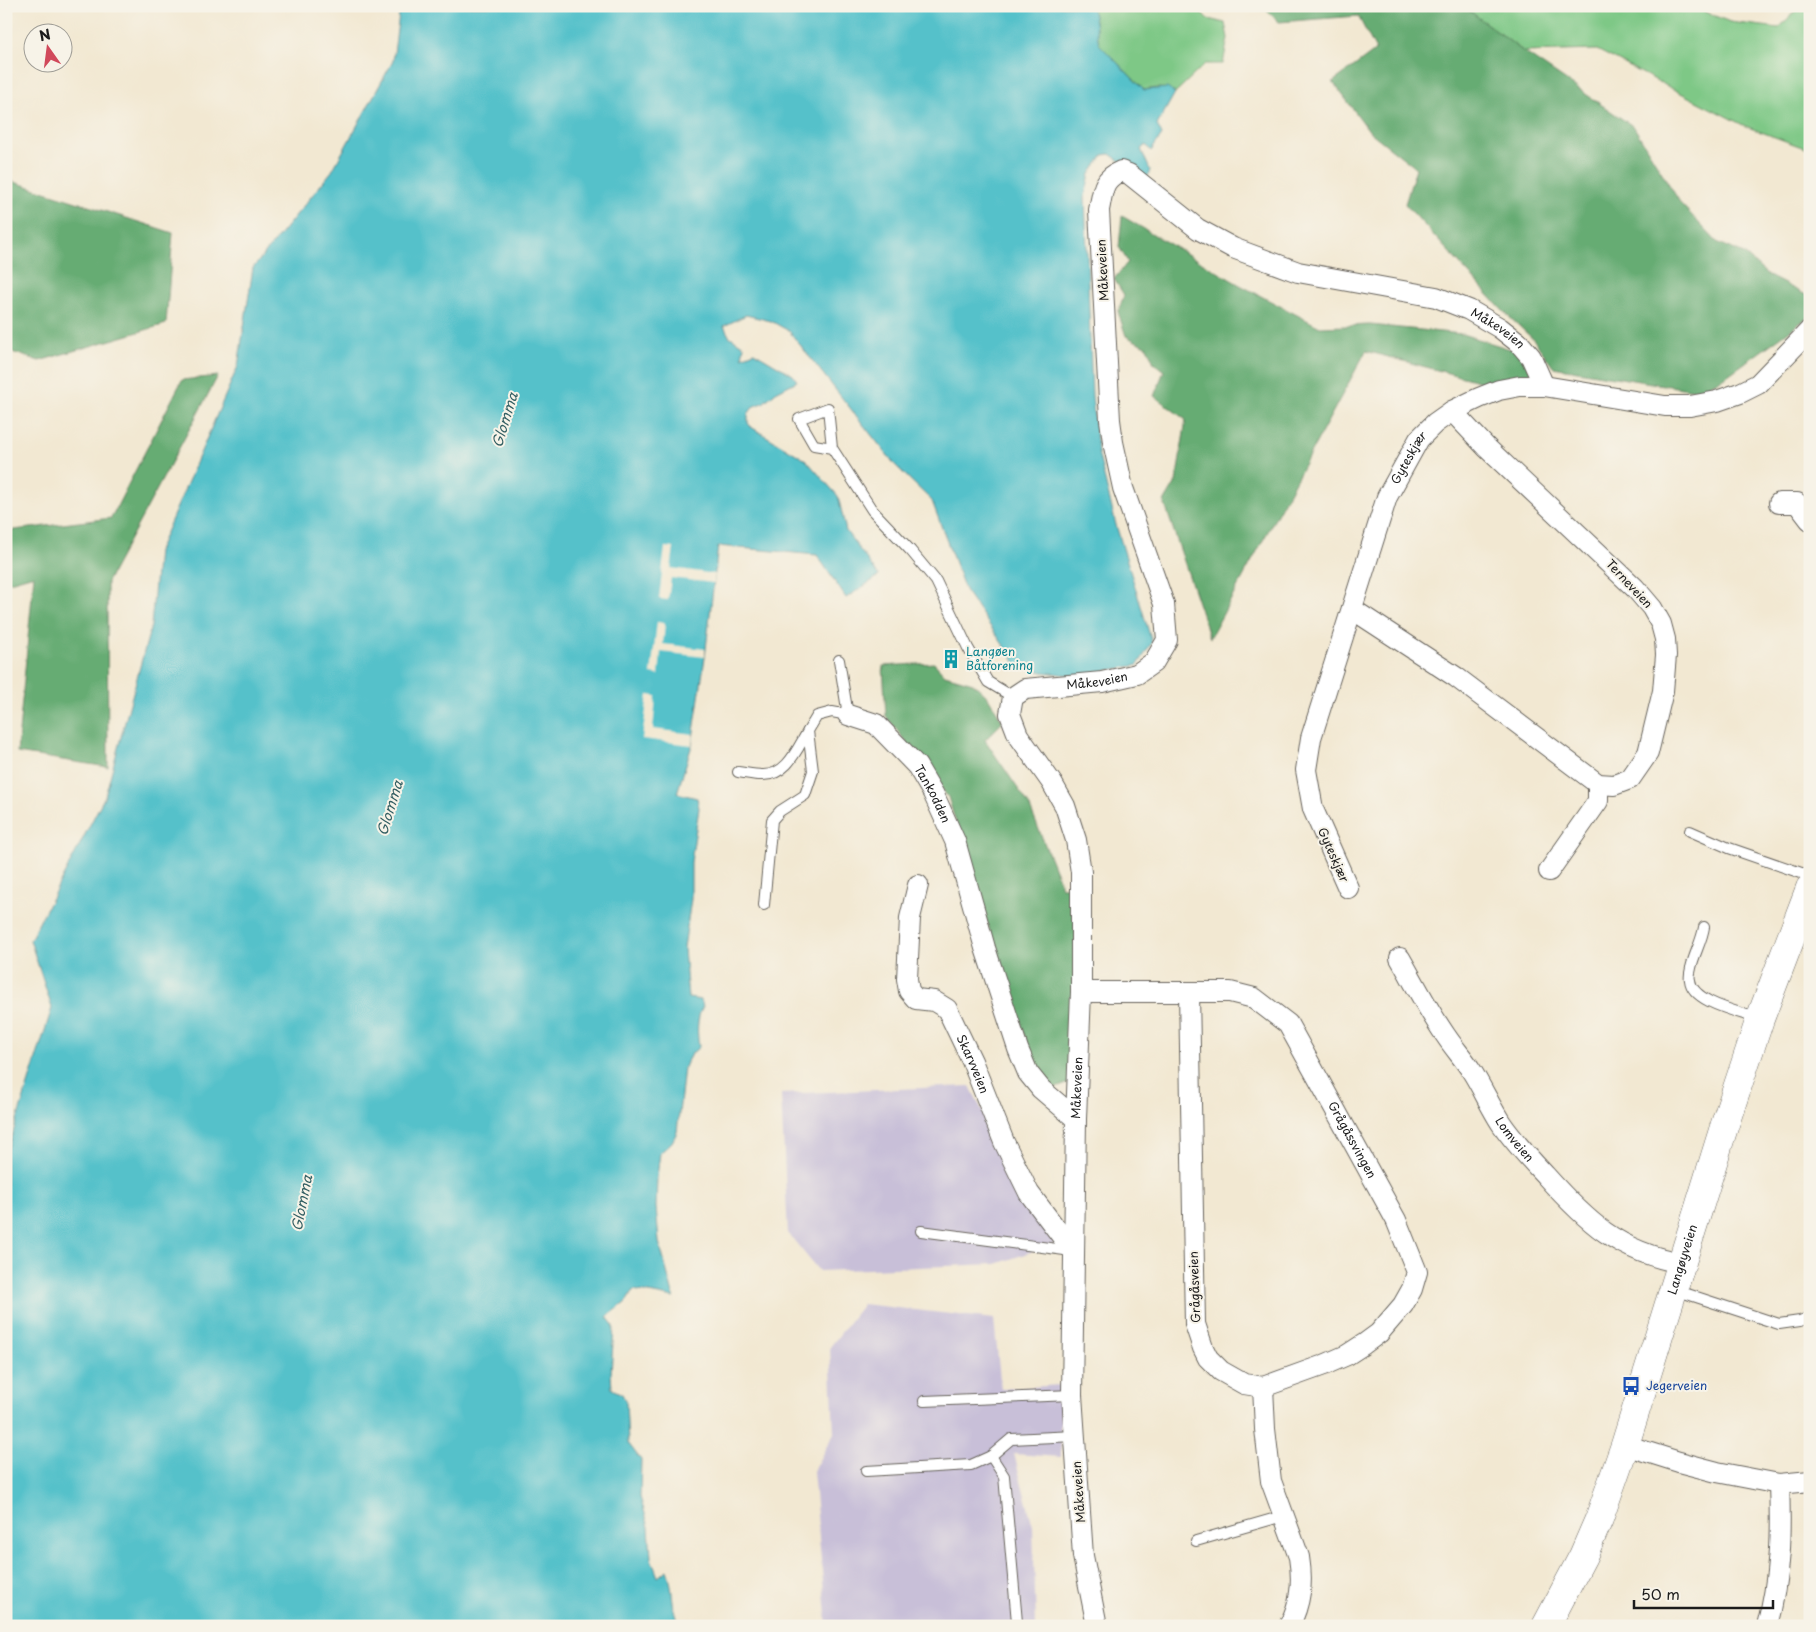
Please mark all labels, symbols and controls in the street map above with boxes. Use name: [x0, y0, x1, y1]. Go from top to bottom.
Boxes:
north arrow: [22, 22, 72, 72]
text: N: [37, 23, 53, 46]
street label: Måkeveien: [1091, 239, 1113, 301]
street label: Måkeveien: [1468, 303, 1530, 352]
water label: Glomma: [486, 388, 523, 450]
street label: Gyteskjær: [1386, 426, 1431, 487]
street label: Terneveien: [1602, 555, 1657, 612]
place label: Langøen Båtforening: [966, 642, 1033, 674]
building icon: Langøen Båtforening: [940, 648, 962, 670]
street label: Måkeveien: [1066, 666, 1129, 693]
street label: Tankodden: [910, 761, 955, 826]
water label: Glomma: [371, 776, 408, 838]
street label: Gyteskjær: [1314, 824, 1354, 885]
street label: Skarvveien: [953, 1031, 994, 1096]
street label: Måkeveien: [1066, 1057, 1086, 1119]
street label: Grågåssvingen: [1324, 1098, 1381, 1181]
street label: Lomveien: [1491, 1113, 1539, 1166]
water label: Glomma: [286, 1172, 317, 1233]
street label: Langøyveien: [1662, 1222, 1701, 1297]
street label: Grågåsveien: [1184, 1251, 1204, 1323]
bus stop icon: Jegerveien: [1620, 1375, 1642, 1397]
place label: Jegerveien: [1646, 1376, 1707, 1394]
street label: Måkeveien: [1067, 1461, 1089, 1524]
scale bar: [1634, 1577, 1772, 1609]
text: 50 m: [1641, 1582, 1680, 1605]

